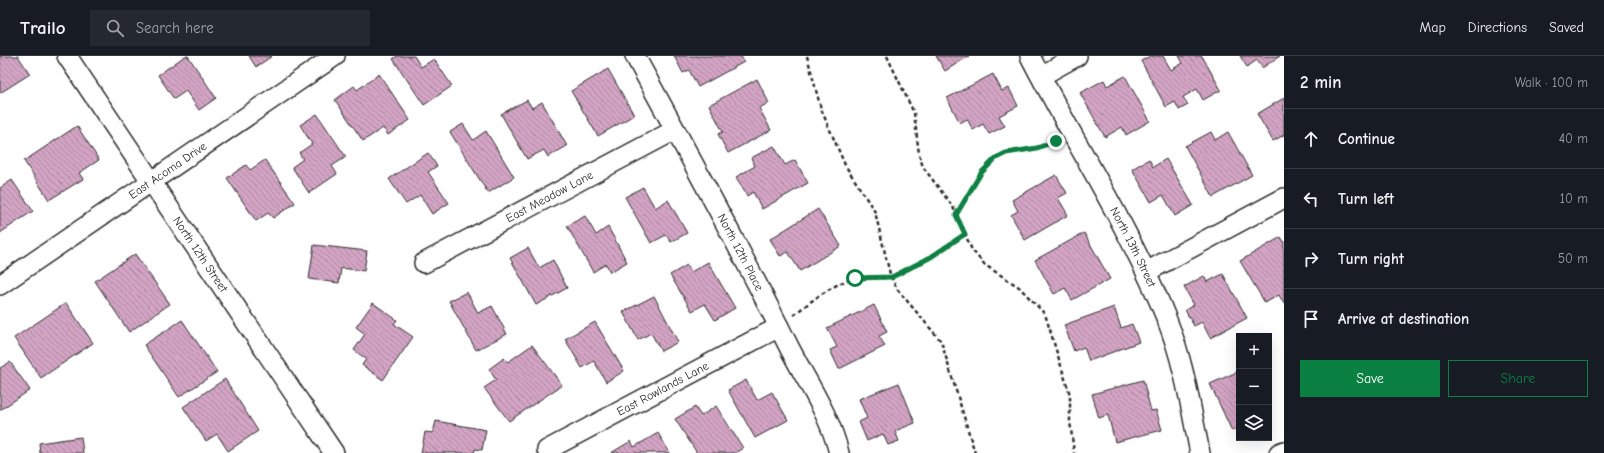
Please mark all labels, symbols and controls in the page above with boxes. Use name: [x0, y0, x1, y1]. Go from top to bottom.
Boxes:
search box: [90, 10, 370, 46]
text: Trailo: [20, 17, 66, 39]
icon: search: [104, 17, 126, 39]
text: Search here: [136, 19, 214, 37]
text: Map: [1419, 19, 1446, 36]
text: Directions: [1468, 19, 1527, 36]
text: Saved: [1549, 19, 1584, 36]
text: 2 min: [1300, 73, 1341, 92]
text: Walk · 100 m: [1515, 75, 1588, 90]
icon: ahead: [1300, 128, 1322, 150]
text: Continue: [1338, 130, 1395, 148]
text: 40 m: [1559, 131, 1588, 146]
route end: [1047, 132, 1065, 150]
street label: East Acoma Drive: [126, 139, 209, 202]
street label: East Meadow Lane: [503, 168, 595, 225]
icon: left: [1300, 188, 1322, 210]
text: Turn left: [1338, 190, 1394, 208]
text: 10 m: [1560, 191, 1588, 206]
street label: North 13th Street: [1107, 205, 1159, 290]
street label: North 12th Place: [715, 211, 767, 293]
street label: North 12th Street: [170, 214, 231, 295]
icon: right: [1300, 248, 1322, 270]
text: Turn right: [1338, 250, 1404, 268]
text: 50 m: [1558, 251, 1588, 266]
route start: [846, 269, 864, 287]
icon: arrive: [1300, 308, 1322, 330]
text: Arrive at destination: [1338, 310, 1469, 328]
map controls: [1236, 333, 1272, 441]
button: +: [1236, 333, 1272, 369]
street label: East Rowlands Lane: [614, 359, 711, 419]
button: Save: [1300, 360, 1440, 397]
button: Share: [1448, 360, 1588, 397]
button: −: [1236, 369, 1272, 405]
button: layers: [1236, 405, 1272, 441]

